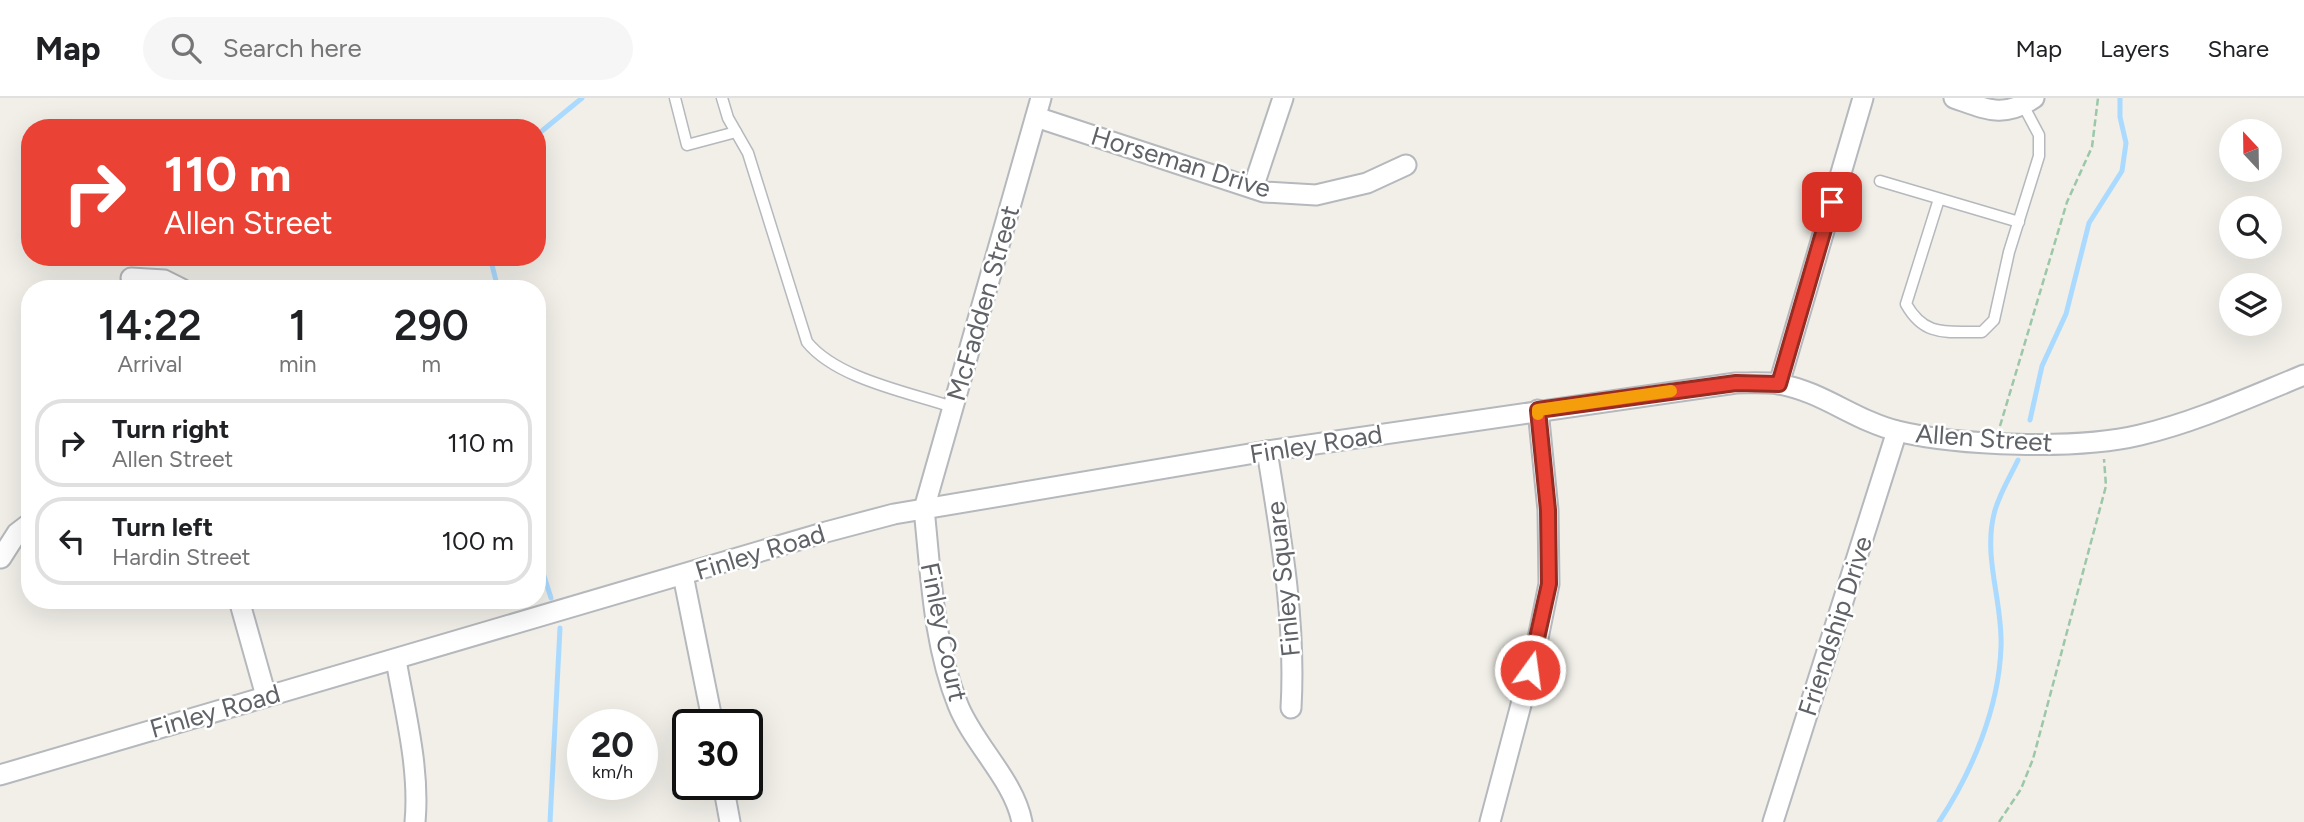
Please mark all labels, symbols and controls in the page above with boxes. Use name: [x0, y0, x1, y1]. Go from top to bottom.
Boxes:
search box: [143, 17, 633, 80]
text: Map: [35, 29, 101, 68]
icon: search: [167, 29, 205, 67]
text: Search here: [223, 32, 362, 64]
text: Map: [2015, 34, 2062, 63]
text: Layers: [2100, 34, 2169, 63]
text: Share: [2207, 34, 2269, 63]
street label: Horseman Drive: [1087, 119, 1275, 205]
north arrow: [2219, 119, 2282, 182]
map controls: [2219, 119, 2282, 336]
text: 110 m: [164, 144, 292, 203]
icon: right: [49, 147, 140, 238]
pin: [1802, 172, 1862, 232]
icon: arrive: [1813, 183, 1851, 221]
button: search: [2219, 196, 2282, 259]
street label: McFadden Street: [940, 201, 1026, 404]
text: Allen Street: [164, 204, 333, 242]
button: layers: [2219, 273, 2282, 336]
text: 14:22: [98, 300, 202, 351]
text: 1: [289, 300, 307, 351]
text: 290: [394, 300, 469, 351]
text: Arrival: [117, 350, 182, 378]
text: min: [279, 350, 317, 378]
text: m: [422, 350, 441, 378]
text: Turn right: [112, 413, 229, 445]
street label: Allen Street: [1915, 417, 2054, 459]
street label: Finley Road: [1247, 418, 1385, 470]
icon: right: [53, 424, 91, 462]
text: 110 m: [447, 427, 514, 459]
text: Allen Street: [112, 445, 233, 473]
street label: Finley Square: [1259, 500, 1307, 658]
text: Turn left: [112, 511, 213, 543]
street label: Finley Road: [691, 517, 829, 587]
icon: left: [53, 522, 91, 560]
text: 100 m: [441, 525, 514, 557]
street label: Friendship Drive: [1791, 532, 1879, 720]
text: Hardin Street: [112, 543, 251, 571]
street label: Finley Court: [914, 560, 974, 705]
position arrow: [1493, 633, 1567, 707]
street label: Finley Road: [146, 677, 284, 745]
speed limit sign: 30: [672, 709, 763, 800]
text: 20: [591, 724, 634, 766]
text: km/h: [592, 761, 633, 783]

